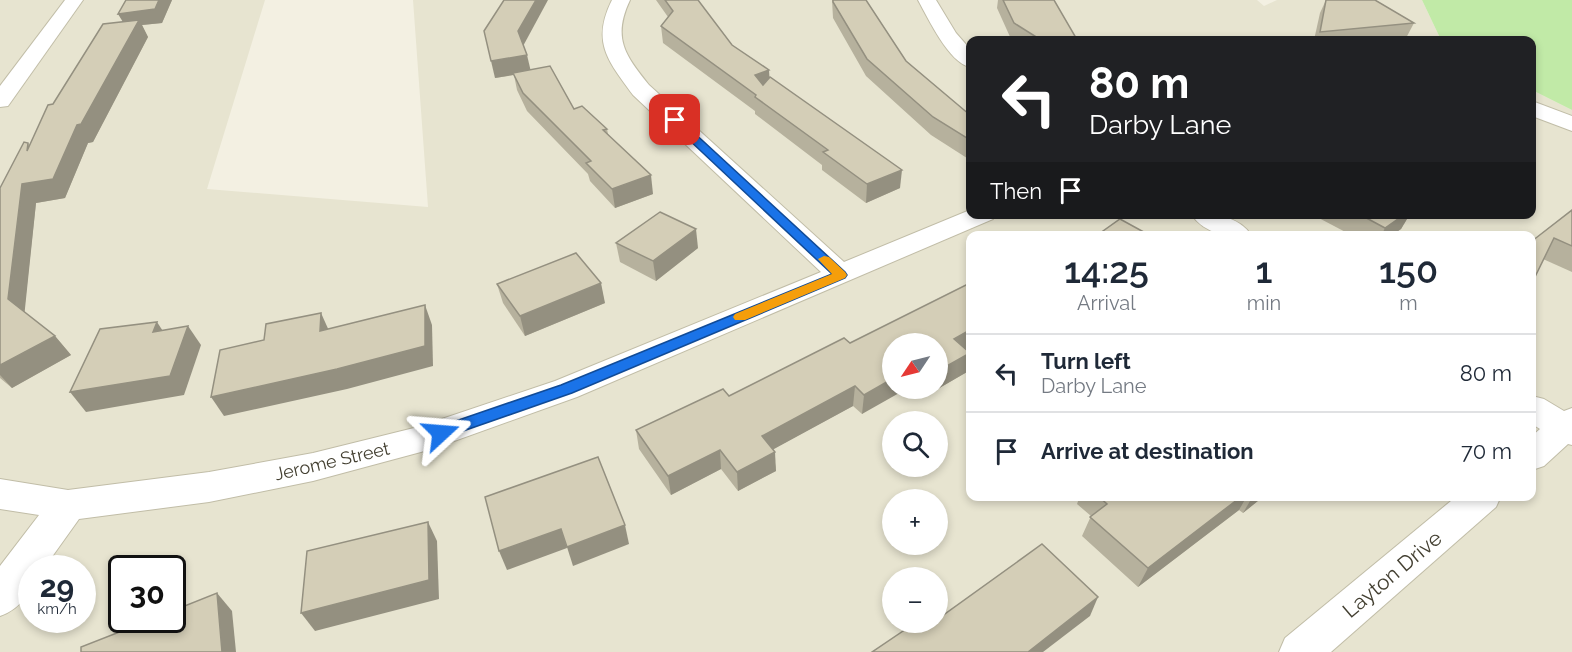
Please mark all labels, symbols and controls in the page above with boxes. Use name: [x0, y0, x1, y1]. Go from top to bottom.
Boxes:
text: 80 m: [1089, 59, 1189, 108]
icon: left: [990, 60, 1068, 138]
pin: [649, 94, 700, 145]
icon: arrive: [658, 103, 691, 136]
text: Darby Lane: [1089, 109, 1231, 140]
icon: arrive: [1054, 174, 1087, 207]
text: Then: [990, 178, 1042, 204]
text: 14:25: [1064, 249, 1149, 291]
text: 1: [1255, 249, 1272, 291]
text: 150: [1379, 249, 1438, 291]
text: Arrival: [1077, 291, 1136, 315]
text: min: [1247, 291, 1281, 315]
text: m: [1399, 291, 1418, 315]
north arrow: [882, 333, 948, 399]
map controls: [882, 333, 948, 633]
text: Turn left: [1041, 348, 1131, 374]
icon: left: [990, 357, 1023, 390]
text: 80 m: [1460, 360, 1512, 386]
text: Darby Lane: [1041, 374, 1147, 398]
position arrow: [409, 401, 473, 465]
button: search: [882, 411, 948, 477]
icon: arrive: [990, 435, 1023, 468]
street label: Jerome Street: [272, 438, 392, 484]
text: Arrive at destination: [1041, 438, 1254, 464]
text: 70 m: [1461, 438, 1512, 464]
button: +: [882, 489, 948, 555]
street label: Layton Drive: [1337, 525, 1447, 623]
speed limit sign: 30: [108, 555, 186, 633]
button: −: [882, 567, 948, 633]
text: 29: [40, 569, 74, 604]
text: km/h: [37, 600, 77, 618]

